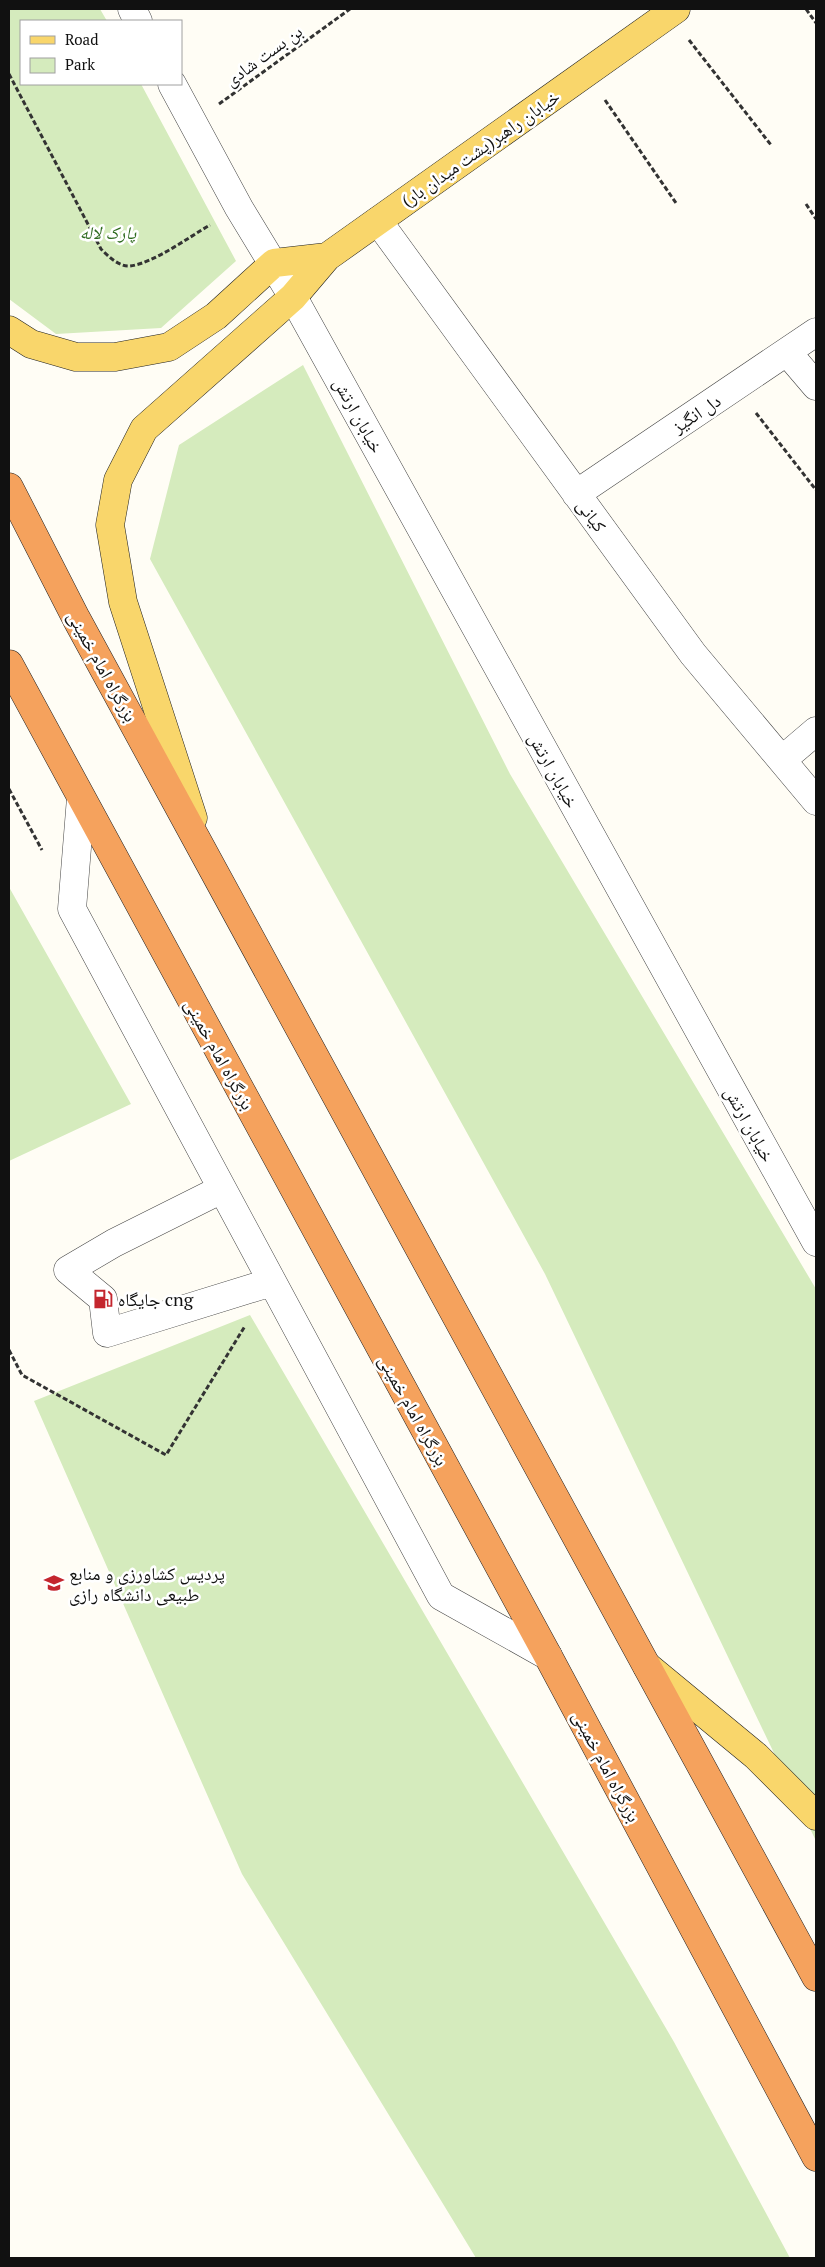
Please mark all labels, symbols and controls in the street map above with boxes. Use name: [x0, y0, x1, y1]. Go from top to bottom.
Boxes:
street label: بن بست شادی: [219, 19, 307, 91]
legend: [20, 20, 182, 85]
text: Road: [65, 29, 98, 49]
text: Park: [65, 54, 95, 74]
street label: خیابان راهبر(پشت میدان بار): [396, 84, 564, 212]
park label: پارک لاله: [80, 220, 137, 244]
street label: خیابان ارتش: [328, 373, 390, 457]
street label: دل انگیز: [666, 388, 725, 439]
street label: کیانی: [572, 493, 613, 537]
street label: بزرگراه امام خمینی: [62, 606, 143, 726]
street label: خیابان ارتش: [523, 728, 585, 812]
street label: بزرگراه امام خمینی: [179, 994, 260, 1114]
street label: خیابان ارتش: [719, 1082, 781, 1166]
place label: جایگاه cng: [118, 1287, 194, 1311]
fuel station icon: جایگاه cng: [92, 1288, 114, 1310]
street label: بزرگراه امام خمینی: [373, 1350, 454, 1470]
place label: پردیس کشاورزی و منابع طبیعی دانشگاه رازی: [69, 1561, 225, 1606]
school or university icon: پردیس کشاورزی و منابع طبیعی دانشگاه رازی: [43, 1572, 65, 1594]
street label: بزرگراه امام خمینی: [567, 1706, 647, 1826]

